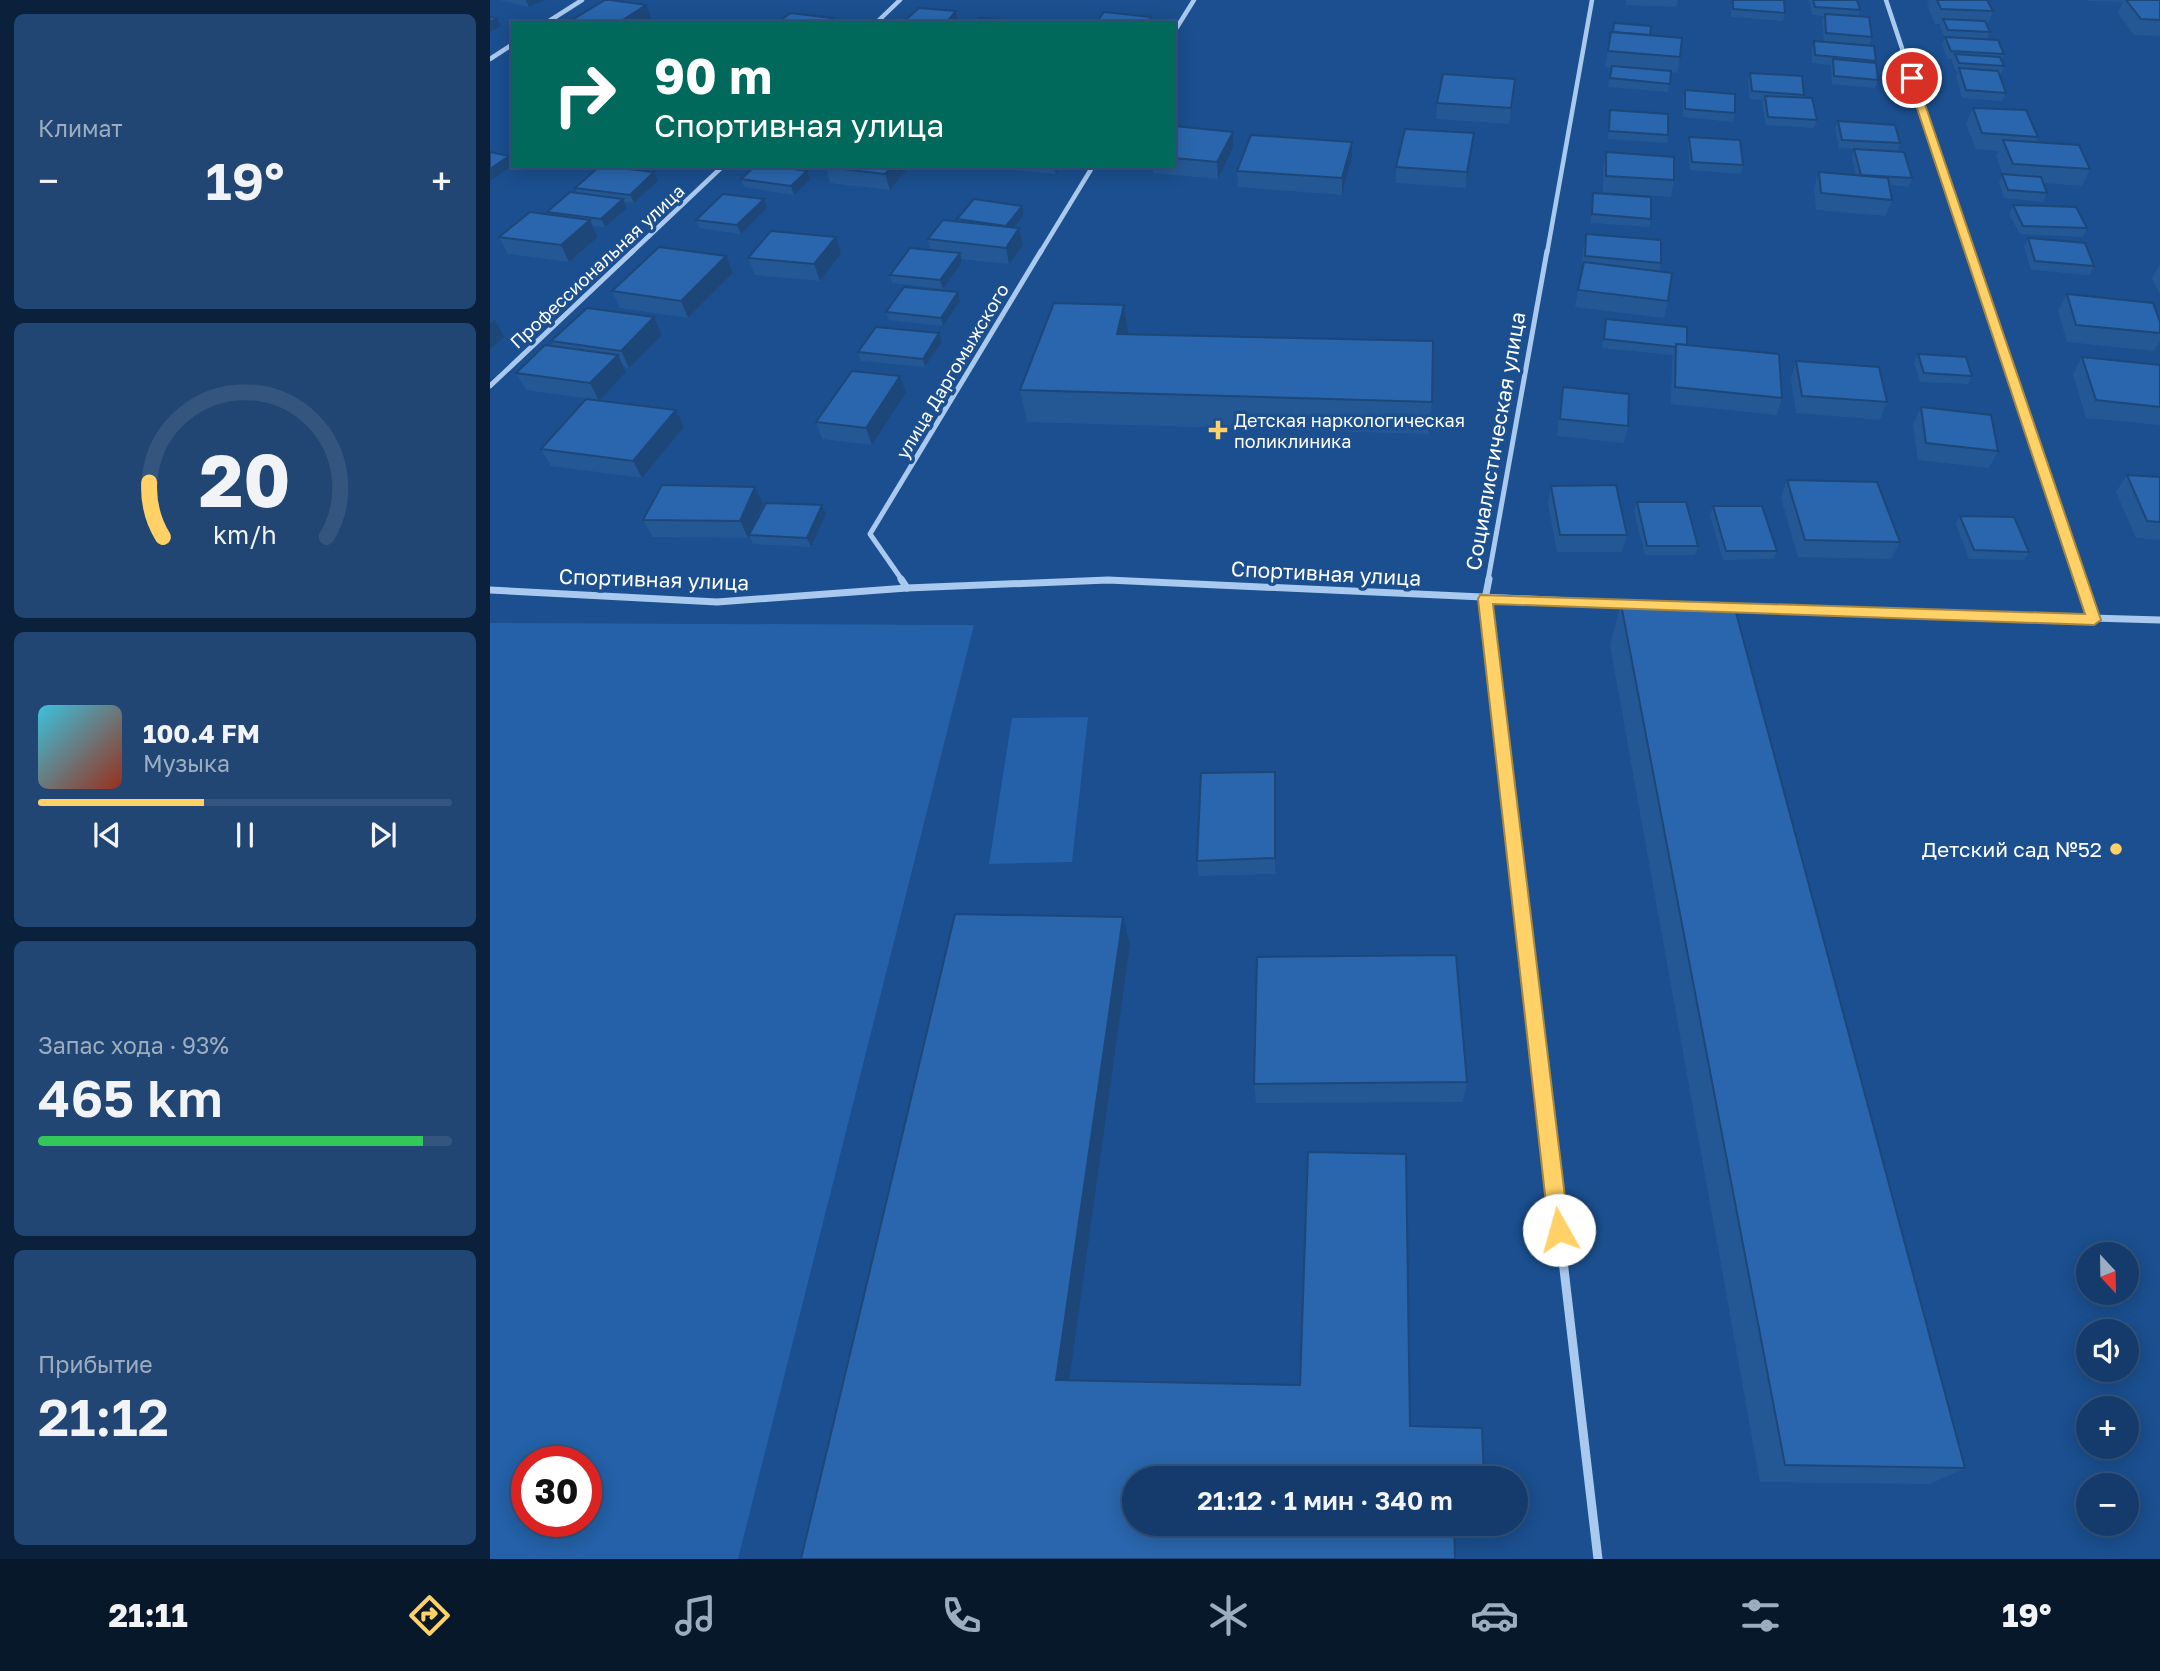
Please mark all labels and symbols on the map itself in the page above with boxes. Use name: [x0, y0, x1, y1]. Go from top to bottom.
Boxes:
pin: [1882, 48, 1942, 108]
street label: Профессиональная улица: [505, 179, 689, 353]
street label: улица Даргомыжского: [891, 280, 1013, 462]
street label: Социалистическая улица: [1459, 310, 1531, 572]
place label: Детская наркологическая поликлиника: [1234, 409, 1465, 452]
marker: Детская наркологическая поликлиника: [1208, 420, 1228, 440]
street label: Спортивная улица: [1230, 555, 1422, 591]
street label: Спортивная улица: [558, 563, 750, 595]
place label: Детский сад №52: [1922, 836, 2102, 862]
marker: Детский сад №52: [2108, 841, 2124, 857]
position arrow: [1522, 1193, 1596, 1267]
north arrow: [2076, 1242, 2138, 1306]
speed limit sign: 30: [511, 1446, 602, 1537]

